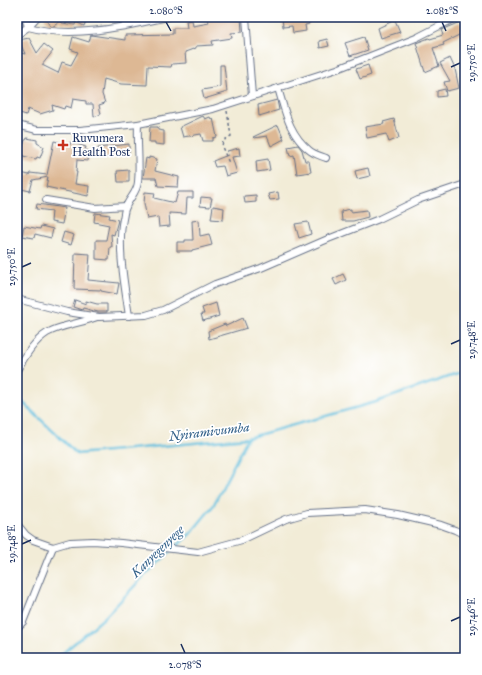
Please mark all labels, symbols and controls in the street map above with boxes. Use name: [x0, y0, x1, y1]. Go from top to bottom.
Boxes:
text: 2.080°S: [149, 5, 183, 17]
text: 2.082°S: [426, 5, 459, 17]
text: 29.750°E: [466, 44, 478, 82]
place label: Ruvumera Health Post: [72, 131, 131, 159]
marker: Ruvumera Health Post: [57, 139, 69, 151]
text: 29.750°E: [6, 248, 18, 286]
text: 29.748°E: [466, 321, 478, 359]
water label: Nyiramivumba: [167, 419, 250, 445]
water label: Kanyegenyege: [127, 521, 189, 582]
text: 29.748°E: [6, 525, 18, 563]
text: 29.746°E: [466, 598, 478, 636]
text: 2.078°S: [168, 659, 202, 671]

